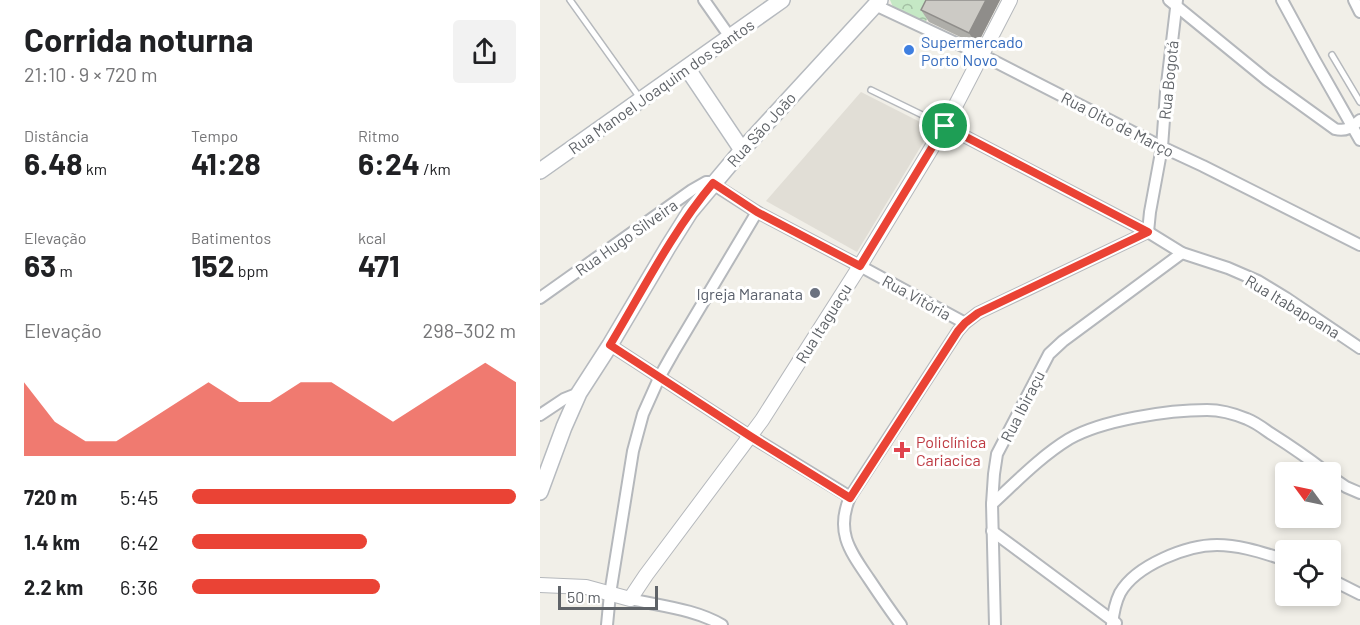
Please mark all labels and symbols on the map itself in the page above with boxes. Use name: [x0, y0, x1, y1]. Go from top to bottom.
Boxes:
street label: Rua Manoel Joaquim dos Santos: [564, 14, 758, 158]
place label: Supermercado Porto Novo: [921, 32, 1023, 69]
street label: Rua Bogotá: [1154, 39, 1182, 121]
marker: Supermercado Porto Novo: [902, 43, 916, 57]
street label: Rua Oito de Março: [1058, 87, 1178, 161]
street label: Rua São João: [723, 88, 799, 170]
pin: [919, 100, 970, 151]
street label: Rua Hugo Silveira: [571, 195, 681, 279]
street label: Rua Vitória: [879, 270, 955, 324]
street label: Rua Itabapoana: [1242, 270, 1344, 342]
street label: Rua Itaguaçu: [791, 280, 855, 366]
place label: Igreja Maranata: [696, 284, 803, 303]
marker: Igreja Maranata: [808, 286, 822, 300]
street label: Rua Ibiraçu: [996, 367, 1048, 445]
place label: Policlínica Cariacica: [916, 432, 986, 469]
marker: Policlínica Cariacica: [893, 441, 911, 459]
north arrow: [1275, 462, 1341, 528]
scale bar: [558, 583, 658, 610]

